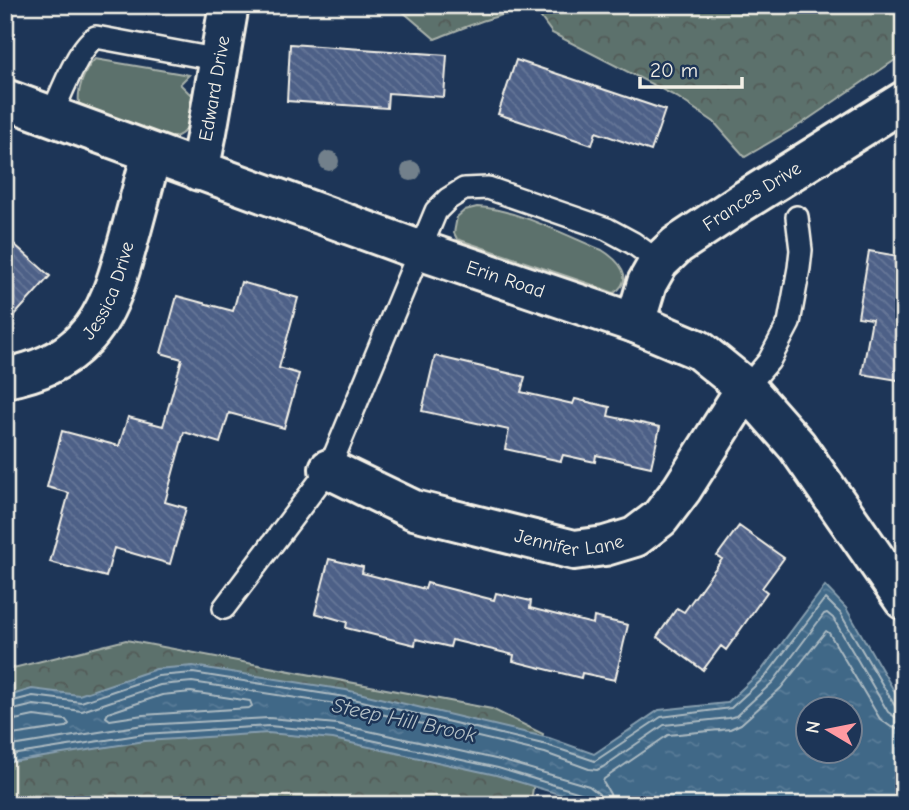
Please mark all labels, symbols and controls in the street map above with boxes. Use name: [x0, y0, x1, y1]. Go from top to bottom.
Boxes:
street label: Edward Drive: [194, 34, 234, 143]
scale bar: [640, 46, 741, 90]
text: 20 m: [650, 58, 698, 82]
street label: Frances Drive: [699, 157, 805, 236]
street label: Jessica Drive: [78, 239, 139, 344]
street label: Erin Road: [463, 256, 548, 303]
street label: Jennifer Lane: [512, 525, 626, 561]
water label: Steep Hill Brook: [330, 693, 479, 747]
north arrow: [794, 694, 864, 764]
text: N: [801, 719, 825, 735]

